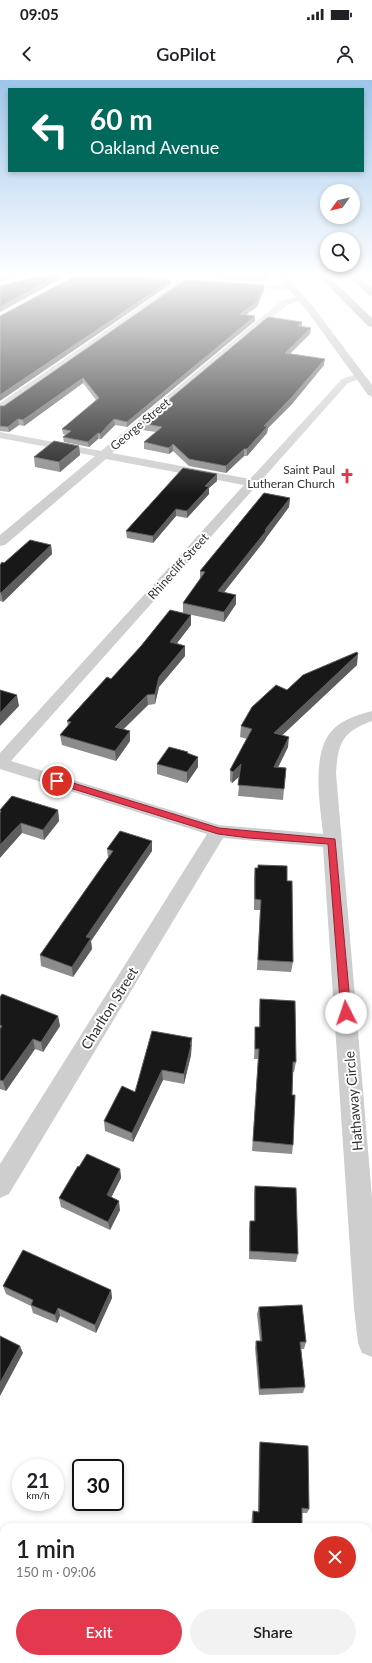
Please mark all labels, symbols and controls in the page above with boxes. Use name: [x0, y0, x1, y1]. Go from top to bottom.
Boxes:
text: 09:05: [20, 5, 59, 23]
icon: back: [16, 43, 38, 65]
text: GoPilot: [156, 43, 216, 65]
icon: person: [334, 43, 356, 65]
text: 60 m: [90, 102, 153, 136]
icon: left: [24, 104, 76, 156]
text: Oakland Avenue: [90, 136, 219, 158]
north arrow: [320, 184, 360, 224]
map controls: [320, 184, 360, 272]
button: search: [320, 232, 360, 272]
street label: George Street: [107, 394, 173, 453]
place label: Saint Paul Lutheran Church: [247, 462, 335, 491]
church icon: Saint Paul Lutheran Church: [338, 467, 356, 485]
street label: Rhinecliff Street: [144, 529, 212, 602]
pin: [40, 764, 74, 798]
icon: arrive: [46, 770, 68, 792]
street label: Charlton Street: [77, 964, 141, 1052]
position arrow: [325, 992, 367, 1034]
street label: Hathaway Circle: [340, 1050, 366, 1152]
speed limit sign: 30: [72, 1459, 124, 1511]
text: 21: [26, 1468, 50, 1492]
text: km/h: [26, 1489, 50, 1501]
text: 1 min: [16, 1534, 75, 1563]
button: close: [314, 1536, 356, 1578]
text: 150 m · 09:06: [16, 1564, 96, 1580]
button: Exit: [16, 1609, 182, 1655]
button: Share: [190, 1609, 356, 1655]

